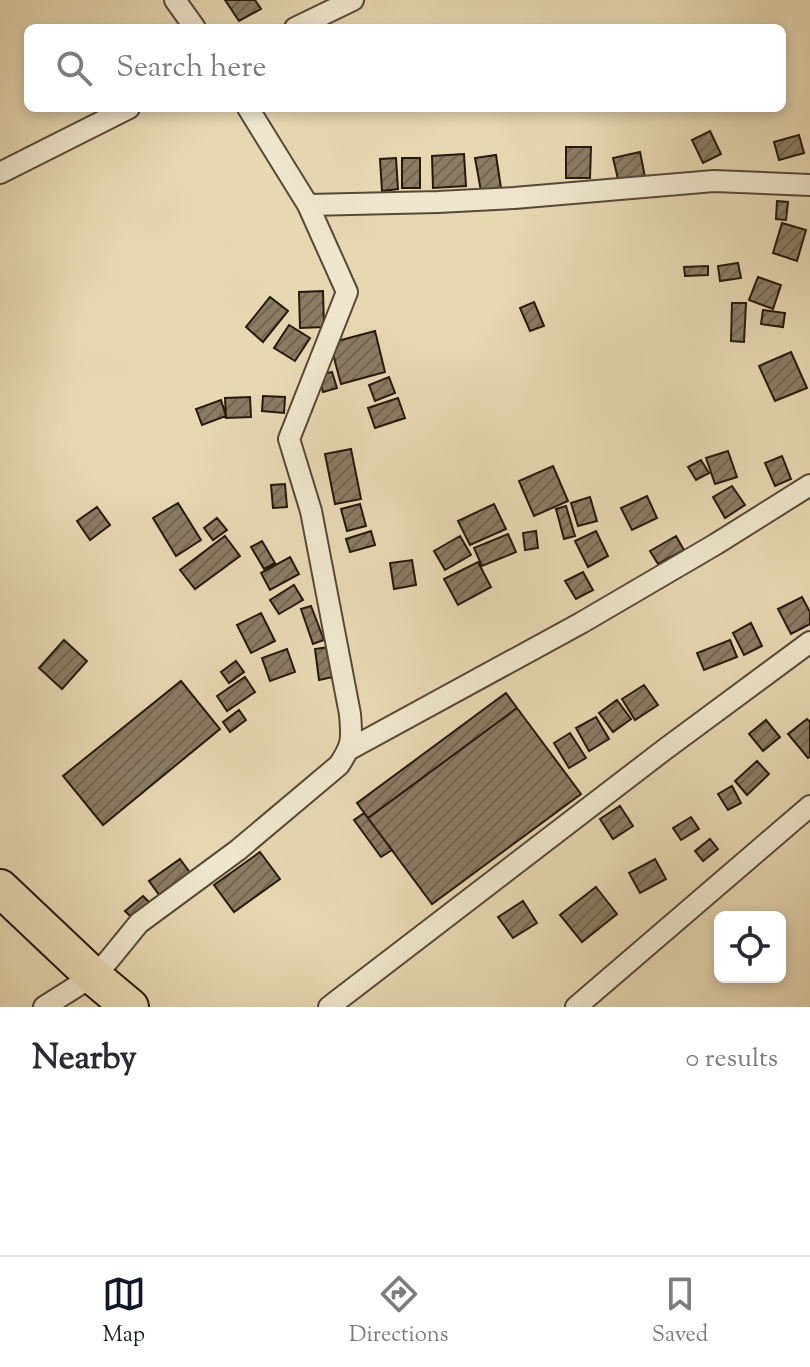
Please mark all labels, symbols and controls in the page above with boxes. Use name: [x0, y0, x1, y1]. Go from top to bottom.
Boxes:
search box: [24, 24, 786, 112]
icon: search: [52, 46, 96, 90]
text: Search here: [116, 47, 266, 90]
map controls: [714, 911, 786, 983]
button: locate: [714, 911, 786, 983]
text: Nearby: [32, 1035, 137, 1084]
text: 0 results: [686, 1041, 778, 1078]
tab: Map: [102, 1272, 146, 1352]
tab: Directions: [349, 1272, 448, 1352]
tab: Saved: [652, 1272, 708, 1352]

